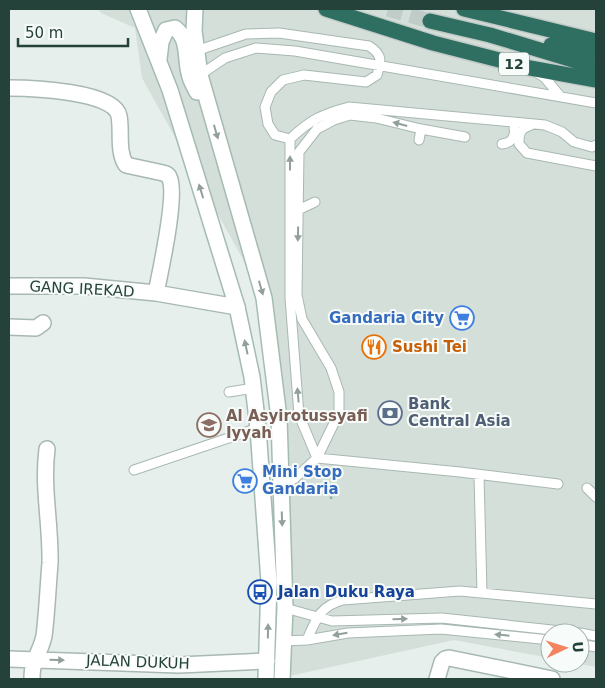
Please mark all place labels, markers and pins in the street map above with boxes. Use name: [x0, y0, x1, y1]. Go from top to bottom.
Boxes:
supermarket icon: Gandaria City: [449, 305, 475, 331]
place label: Gandaria City: [329, 309, 444, 327]
restaurant icon: Sushi Tei: [361, 334, 387, 360]
place label: Sushi Tei: [392, 338, 467, 356]
place label: Bank Central Asia: [408, 395, 511, 430]
bank icon: Bank Central Asia: [377, 400, 403, 426]
place label: Al Asyirotussyafi Iyyah: [226, 407, 368, 442]
school or university icon: Al Asyirotussyafi Iyyah: [196, 412, 222, 438]
place label: Mini Stop Gandaria: [262, 463, 342, 498]
supermarket icon: Mini Stop Gandaria: [232, 468, 258, 494]
bus stop icon: Jalan Duku Raya: [247, 579, 273, 605]
place label: Jalan Duku Raya: [277, 583, 415, 601]

